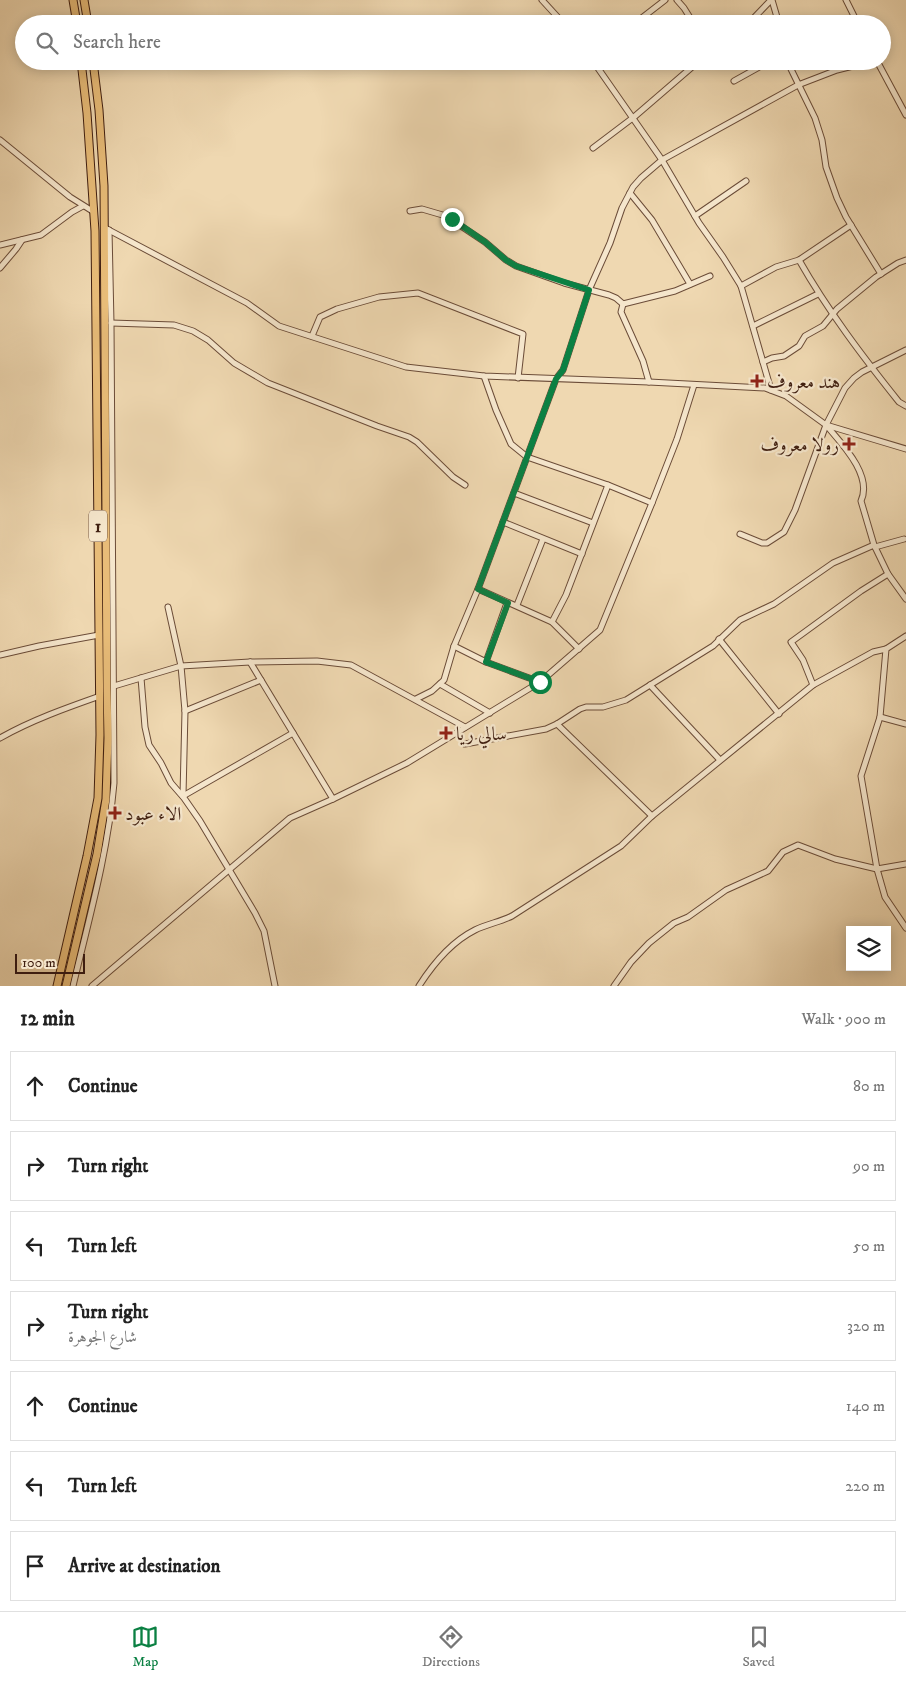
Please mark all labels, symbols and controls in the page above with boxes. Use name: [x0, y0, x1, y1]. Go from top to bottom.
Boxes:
search box: [15, 15, 891, 70]
icon: search: [33, 29, 61, 57]
text: Search here: [73, 31, 161, 54]
route end: [441, 208, 464, 231]
place label: هند معروف: [767, 371, 840, 394]
marker: هند معروف: [751, 375, 763, 387]
place label: رولا معروف: [760, 434, 839, 457]
marker: رولا معروف: [843, 438, 855, 450]
road number: 1: [89, 511, 107, 542]
route start: [529, 671, 552, 694]
place label: سالي ريا: [456, 723, 507, 749]
marker: سالي ريا: [440, 727, 452, 739]
place label: الاء عبود: [125, 803, 181, 826]
marker: الاء عبود: [109, 807, 121, 819]
map controls: [846, 926, 891, 971]
button: layers: [846, 926, 891, 971]
scale bar: [15, 951, 85, 974]
text: 100 m: [22, 954, 56, 972]
text: 12 min: [20, 1006, 75, 1032]
text: Walk · 900 m: [801, 1009, 886, 1029]
icon: ahead: [21, 1072, 49, 1100]
text: Continue: [68, 1075, 138, 1098]
text: 80 m: [853, 1076, 885, 1096]
icon: right: [21, 1152, 49, 1180]
text: Turn right: [68, 1155, 148, 1178]
text: 90 m: [853, 1156, 885, 1176]
icon: left: [21, 1232, 49, 1260]
text: Turn left: [68, 1235, 137, 1258]
text: 50 m: [853, 1236, 885, 1256]
text: Turn right: [68, 1301, 148, 1324]
icon: right: [21, 1312, 49, 1340]
text: 320 m: [847, 1316, 885, 1336]
text: شارع الجوهرة: [68, 1327, 137, 1347]
icon: ahead: [21, 1392, 49, 1420]
text: Continue: [68, 1395, 138, 1418]
text: 140 m: [846, 1396, 885, 1416]
icon: left: [21, 1472, 49, 1500]
text: Turn left: [68, 1475, 137, 1498]
text: 220 m: [845, 1476, 885, 1496]
icon: arrive: [21, 1552, 49, 1580]
text: Arrive at destination: [68, 1555, 220, 1578]
tab: Map: [131, 1623, 159, 1671]
tab: Directions: [422, 1623, 480, 1671]
tab: Saved: [743, 1623, 775, 1671]

